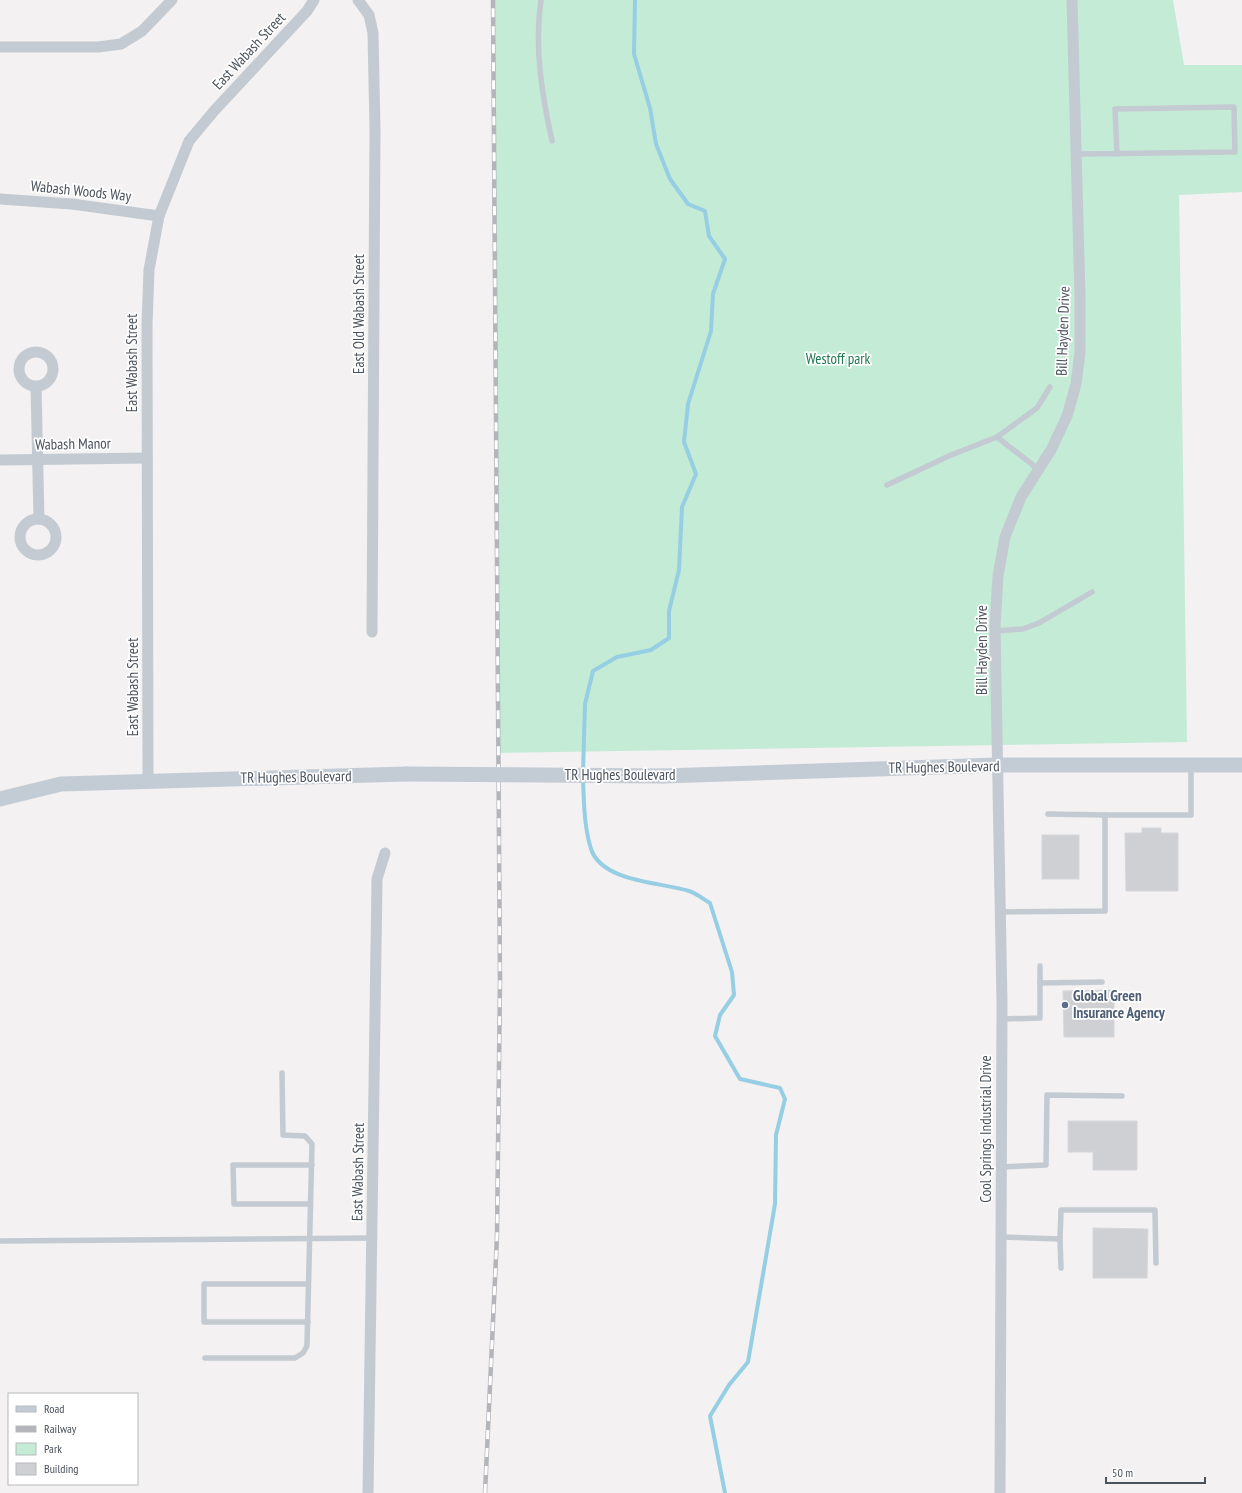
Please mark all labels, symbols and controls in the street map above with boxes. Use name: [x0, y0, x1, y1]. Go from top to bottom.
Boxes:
street label: East Wabash Street: [208, 8, 289, 93]
street label: Wabash Woods Way: [30, 176, 133, 205]
street label: East Old Wabash Street: [349, 254, 368, 374]
street label: Bill Hayden Drive: [1051, 286, 1074, 376]
street label: East Wabash Street: [122, 314, 141, 412]
park label: Westoff park: [806, 349, 870, 368]
street label: Wabash Manor: [35, 433, 112, 454]
street label: Bill Hayden Drive: [972, 605, 991, 695]
street label: East Wabash Street: [123, 638, 142, 736]
street label: TR Hughes Boulevard: [888, 756, 1000, 777]
street label: TR Hughes Boulevard: [564, 765, 676, 784]
street label: TR Hughes Boulevard: [240, 766, 352, 787]
place label: Global Green Insurance Agency: [1073, 986, 1166, 1022]
marker: Global Green Insurance Agency: [1060, 1000, 1070, 1010]
street label: Cool Springs Industrial Drive: [976, 1055, 995, 1203]
street label: East Wabash Street: [347, 1123, 368, 1221]
legend: [8, 1393, 138, 1485]
text: Road: [44, 1401, 64, 1416]
text: Railway: [44, 1421, 77, 1436]
text: Park: [44, 1441, 62, 1456]
scale bar: [1106, 1459, 1205, 1485]
text: Building: [44, 1461, 79, 1476]
text: 50 m: [1112, 1465, 1133, 1480]

